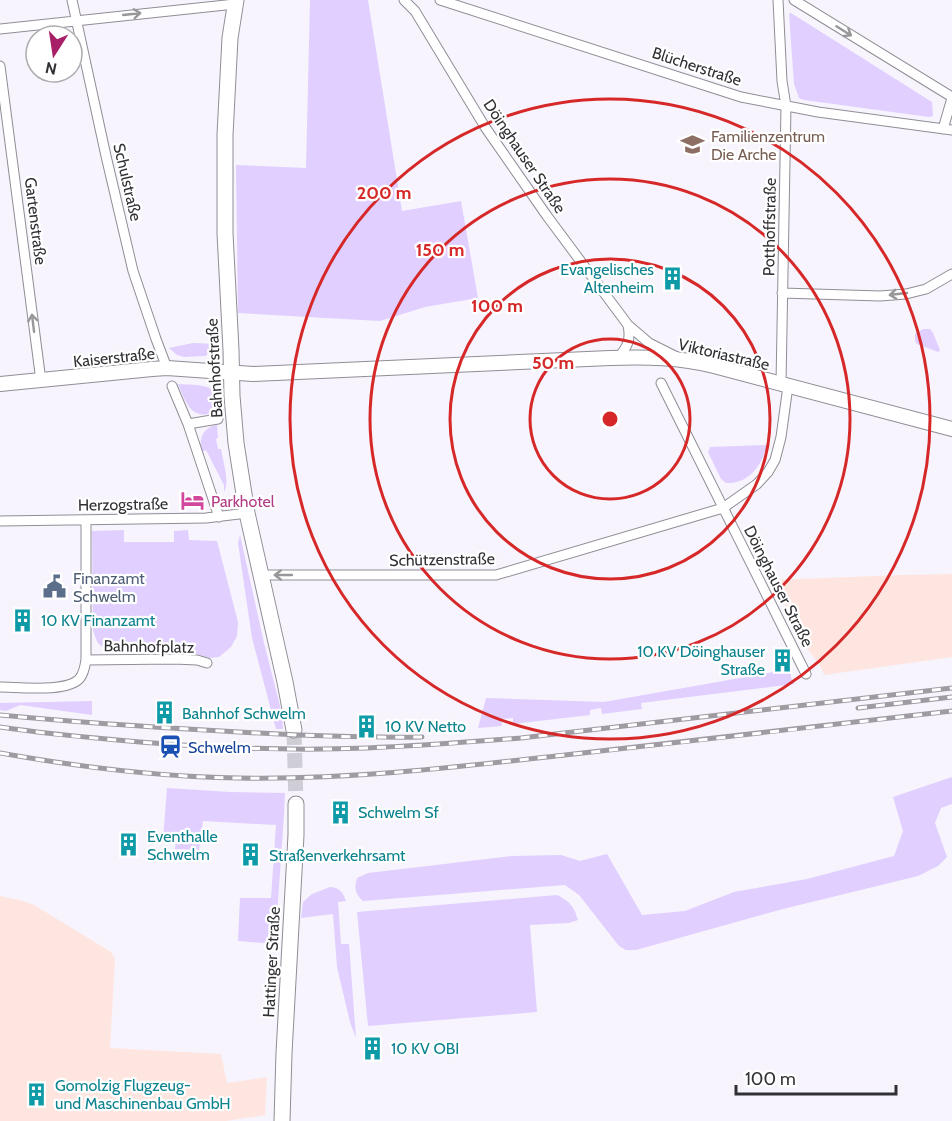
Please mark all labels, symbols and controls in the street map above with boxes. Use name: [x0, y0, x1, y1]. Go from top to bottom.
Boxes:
one-way arrow: [121, 8, 141, 19]
north arrow: [24, 24, 84, 84]
one-way arrow: [835, 25, 852, 37]
street label: Blücherstraße: [650, 43, 744, 90]
text: N: [43, 58, 58, 79]
street label: Döinghauser Straße: [479, 96, 570, 217]
place label: Familienzentrum Die Arche: [711, 127, 825, 164]
school or university icon: Familienzentrum Die Arche: [680, 132, 706, 158]
street label: Schulstraße: [109, 141, 146, 223]
street label: Gartenstraße: [21, 176, 50, 266]
street label: Potthoffstraße: [759, 178, 780, 276]
text: 200 m: [357, 182, 411, 204]
text: 150 m: [416, 239, 464, 261]
place label: Evangelisches Altenheim: [560, 260, 654, 297]
building icon: Evangelisches Altenheim: [659, 265, 685, 291]
one-way arrow: [888, 289, 908, 300]
text: 100 m: [471, 295, 523, 317]
one-way arrow: [28, 313, 39, 333]
street label: Bahnhofstraße: [202, 318, 227, 418]
street label: Viktoriastraße: [676, 335, 771, 374]
street label: Kaiserstraße: [72, 344, 156, 371]
text: 50 m: [532, 352, 574, 374]
centre of rings: [600, 409, 620, 429]
hotel icon: Parkhotel: [180, 488, 206, 514]
place label: Parkhotel: [211, 492, 275, 511]
street label: Herzogstraße: [78, 494, 168, 515]
street label: Döinghauser Straße: [740, 523, 817, 650]
street label: Schützenstraße: [389, 549, 495, 570]
place label: Finanzamt Schwelm: [73, 569, 145, 606]
one-way arrow: [274, 569, 294, 581]
public building icon: Finanzamt Schwelm: [42, 574, 68, 600]
building icon: 10 KV Finanzamt: [10, 607, 36, 633]
place label: 10 KV Finanzamt: [41, 611, 156, 630]
street label: Bahnhofplatz: [103, 636, 195, 657]
place label: 10 KV Döinghauser Straße: [637, 642, 766, 679]
building icon: 10 KV Döinghauser Straße: [770, 647, 796, 673]
building icon: Bahnhof Schwelm: [151, 700, 177, 726]
place label: Bahnhof Schwelm: [182, 704, 306, 723]
building icon: 10 KV Netto: [354, 713, 380, 739]
place label: 10 KV Netto: [385, 717, 466, 736]
station icon: Schwelm: [157, 734, 183, 760]
place label: Schwelm: [188, 738, 251, 757]
building icon: Schwelm Sf: [327, 799, 353, 825]
place label: Schwelm Sf: [358, 803, 439, 822]
place label: Eventhalle Schwelm: [147, 827, 218, 864]
building icon: Eventhalle Schwelm: [116, 832, 142, 858]
building icon: Straßenverkehrsamt: [238, 842, 264, 868]
place label: Straßenverkehrsamt: [269, 846, 406, 865]
street label: Hattinger Straße: [259, 906, 284, 1018]
building icon: 10 KV OBI: [360, 1035, 386, 1061]
place label: 10 KV OBI: [391, 1039, 459, 1058]
scale bar: [736, 1058, 896, 1096]
text: 100 m: [745, 1068, 796, 1090]
place label: Gomolzig Flugzeug- und Maschinenbau GmbH: [55, 1076, 231, 1113]
building icon: Gomolzig Flugzeug- und Maschinenbau GmbH: [24, 1081, 50, 1107]

